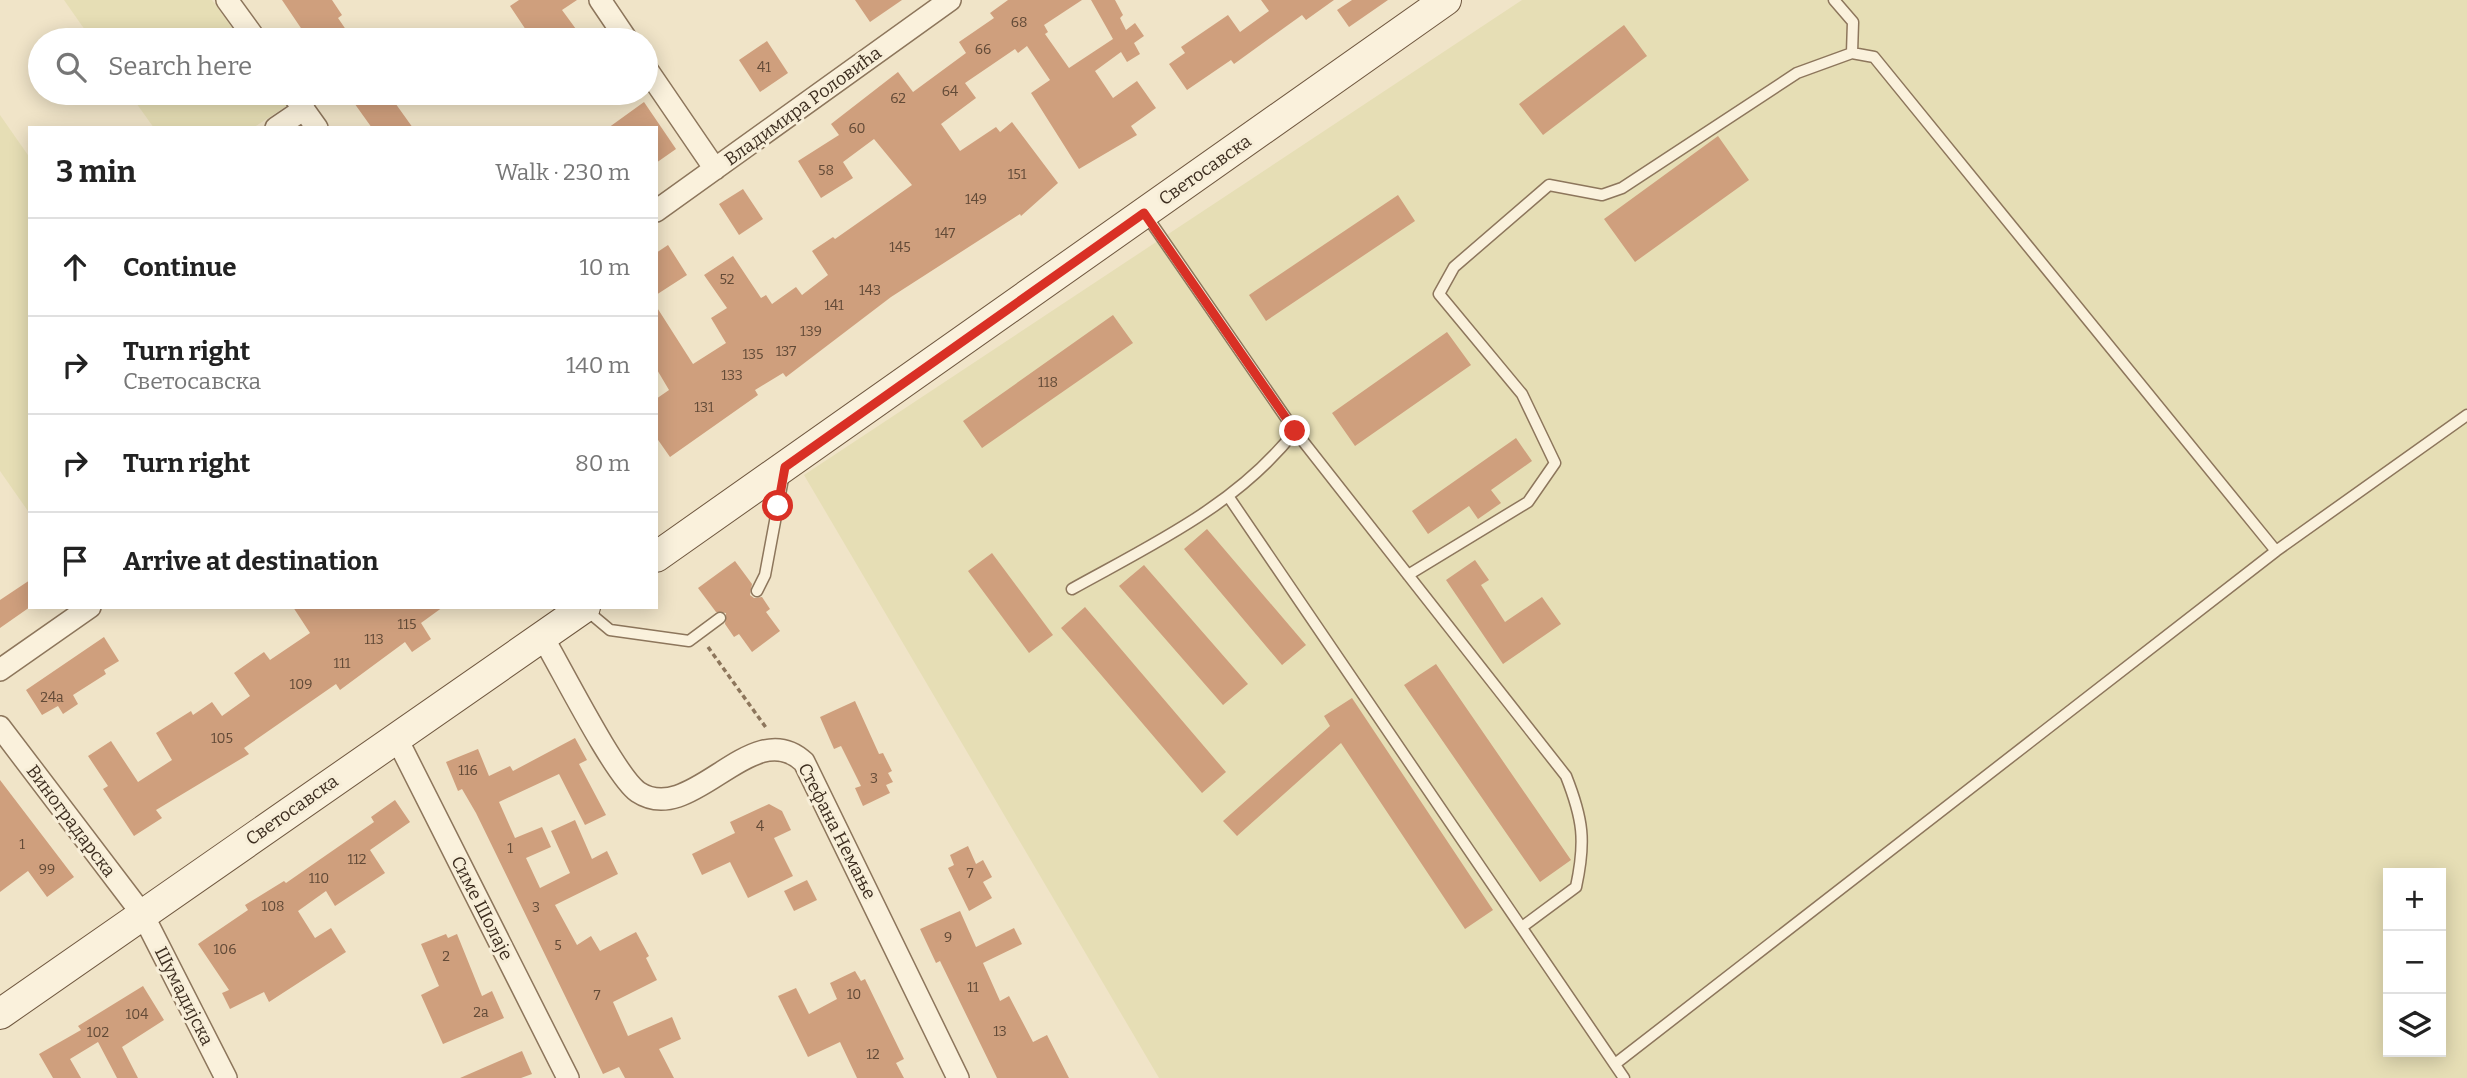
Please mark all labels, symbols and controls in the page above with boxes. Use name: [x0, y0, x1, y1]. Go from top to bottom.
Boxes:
house number: 68: [1011, 14, 1027, 31]
search box: [28, 28, 658, 105]
house number: 66: [975, 41, 991, 58]
street label: Владимира Роловића: [720, 42, 886, 170]
icon: search: [52, 48, 90, 86]
text: Search here: [108, 51, 252, 82]
house number: 41: [757, 59, 771, 76]
house number: 64: [942, 83, 958, 100]
house number: 62: [890, 90, 906, 107]
house number: 60: [848, 120, 866, 137]
street label: Светосавска: [1154, 130, 1256, 210]
text: 3 min: [56, 154, 136, 190]
text: Walk · 230 m: [495, 158, 630, 186]
house number: 58: [818, 162, 834, 179]
house number: 151: [1008, 166, 1027, 183]
house number: 149: [965, 191, 987, 208]
house number: 147: [935, 225, 955, 242]
house number: 145: [889, 239, 911, 256]
icon: ahead: [56, 248, 94, 286]
text: Continue: [123, 252, 237, 283]
text: 10 m: [579, 253, 630, 281]
house number: 52: [720, 271, 734, 288]
house number: 143: [859, 282, 881, 299]
house number: 141: [824, 297, 844, 314]
house number: 139: [800, 323, 822, 340]
text: Turn right: [123, 336, 250, 367]
house number: 137: [776, 343, 796, 360]
icon: right: [56, 346, 94, 384]
house number: 135: [742, 346, 764, 363]
text: 140 m: [566, 351, 630, 379]
text: Светосавска: [123, 367, 261, 395]
house number: 133: [721, 367, 743, 384]
house number: 118: [1038, 374, 1058, 391]
house number: 131: [694, 399, 714, 416]
route end: [1279, 415, 1310, 446]
icon: right: [56, 444, 94, 482]
text: Turn right: [123, 448, 250, 479]
text: 80 m: [575, 449, 630, 477]
route start: [762, 490, 793, 521]
icon: arrive: [56, 542, 94, 580]
text: Arrive at destination: [123, 546, 378, 577]
house number: 115: [398, 616, 416, 633]
house number: 113: [364, 631, 384, 648]
house number: 111: [333, 655, 351, 672]
house number: 109: [290, 676, 312, 693]
house number: 24a: [40, 689, 64, 706]
house number: 105: [211, 730, 233, 747]
street label: Стефана Немање: [793, 759, 881, 903]
street label: Виноградарска: [22, 761, 120, 882]
house number: 116: [458, 762, 478, 779]
street label: Светосавска: [241, 770, 343, 850]
house number: 3: [870, 770, 878, 787]
house number: 4: [756, 818, 764, 835]
house number: 1: [19, 836, 25, 853]
house number: 1: [507, 840, 513, 857]
house number: 112: [348, 851, 366, 868]
street label: Симе Шолаје: [446, 852, 518, 964]
house number: 99: [39, 861, 55, 878]
house number: 7: [966, 865, 974, 882]
map controls: [2383, 868, 2446, 1057]
button: +: [2383, 868, 2446, 931]
house number: 110: [309, 870, 329, 887]
house number: 108: [261, 898, 285, 915]
house number: 3: [532, 899, 540, 916]
house number: 9: [944, 929, 952, 946]
button: −: [2383, 931, 2446, 994]
house number: 5: [554, 937, 562, 954]
house number: 106: [214, 941, 236, 958]
street label: Шумадијска: [150, 943, 218, 1049]
house number: 2: [442, 948, 450, 965]
house number: 11: [967, 979, 979, 996]
house number: 10: [847, 986, 861, 1003]
house number: 7: [593, 987, 601, 1004]
button: layers: [2383, 994, 2446, 1057]
house number: 2a: [473, 1004, 489, 1021]
house number: 104: [126, 1006, 148, 1023]
house number: 13: [993, 1023, 1007, 1040]
house number: 102: [87, 1024, 109, 1041]
house number: 12: [866, 1046, 880, 1063]

